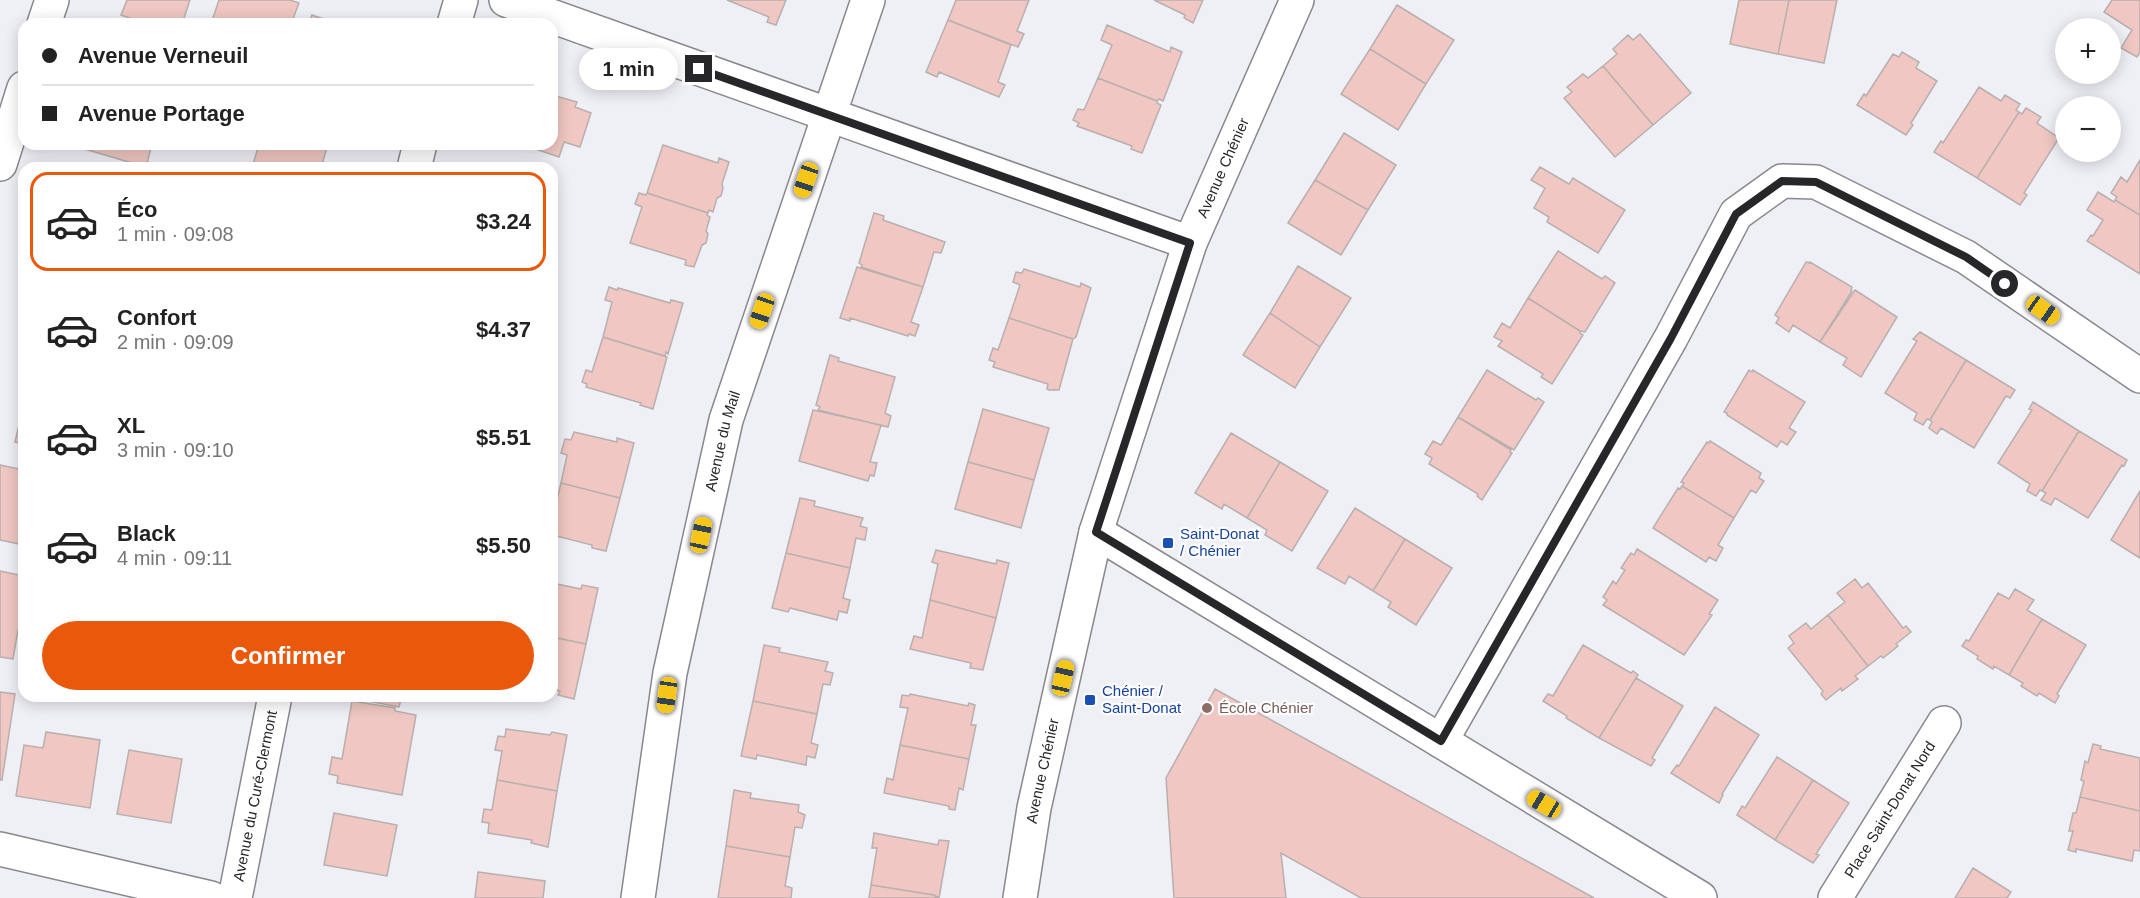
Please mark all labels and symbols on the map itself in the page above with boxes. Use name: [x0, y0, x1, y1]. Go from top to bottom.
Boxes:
callout: 1 min: [579, 48, 678, 90]
route end: [685, 55, 712, 82]
street label: Avenue Chénier: [1193, 115, 1252, 220]
car: [792, 160, 820, 200]
route start: [1991, 270, 2018, 297]
car: [748, 291, 776, 331]
car: [2023, 292, 2063, 328]
street label: Avenue du Mail: [701, 389, 743, 493]
car: [688, 516, 714, 554]
place label: Saint-Donat / Chénier: [1180, 525, 1260, 559]
marker: Saint-Donat / Chénier: [1161, 536, 1175, 550]
car: [1050, 658, 1076, 698]
car: [656, 676, 678, 714]
place label: Chénier / Saint-Donat: [1102, 682, 1182, 716]
marker: Chénier / Saint-Donat: [1083, 693, 1097, 707]
place label: École Chénier: [1219, 699, 1313, 716]
marker: École Chénier: [1200, 701, 1214, 715]
street label: Avenue du Curé-Clermont: [229, 708, 280, 883]
street label: Avenue Chénier: [1023, 717, 1062, 825]
street label: Place Saint-Donat Nord: [1841, 738, 1938, 881]
car: [1524, 787, 1564, 821]

